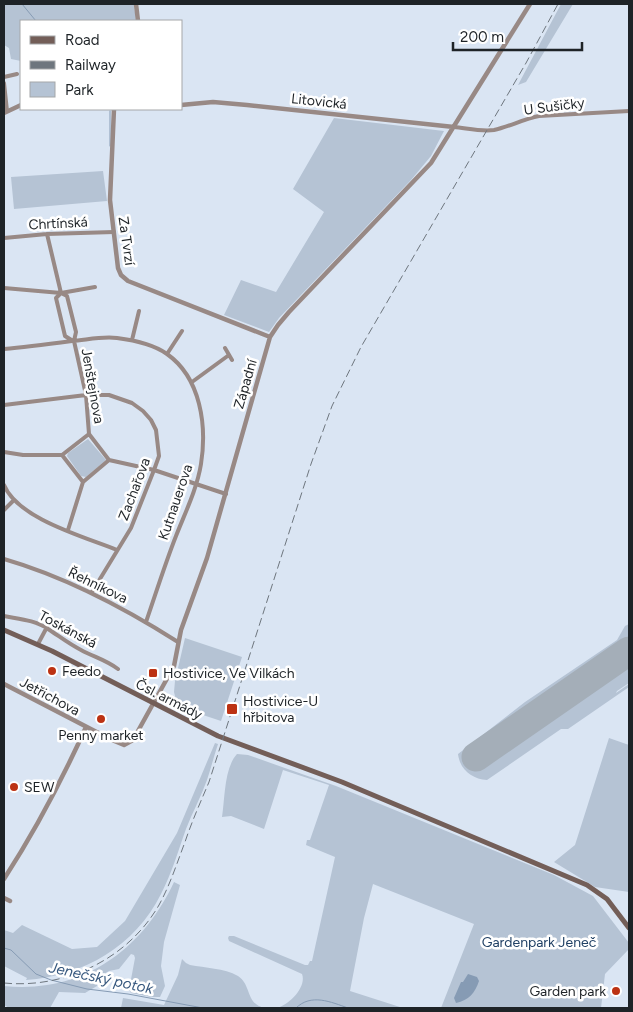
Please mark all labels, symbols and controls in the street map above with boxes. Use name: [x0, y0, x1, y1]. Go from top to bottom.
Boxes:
legend: [20, 20, 182, 110]
scale bar: [453, 20, 582, 52]
text: 200 m: [460, 28, 504, 46]
text: Road: [65, 31, 100, 49]
text: Railway: [65, 56, 116, 74]
text: Park: [65, 81, 94, 99]
street label: Litovická: [290, 90, 347, 113]
street label: U Sušičky: [523, 94, 586, 119]
street label: Chrtínská: [28, 213, 88, 234]
street label: Za Tvrzí: [115, 215, 138, 267]
street label: Jenštejnova: [78, 347, 107, 425]
street label: Západní: [230, 357, 261, 411]
street label: Zachařova: [115, 456, 154, 523]
street label: Kutnauerova: [155, 462, 196, 542]
street label: Řehníkova: [65, 564, 130, 607]
street label: Toskánská: [36, 607, 100, 652]
place label: Feedo: [62, 663, 101, 680]
marker: Feedo: [46, 665, 58, 677]
place label: Hostivice, Ve Vilkách: [163, 665, 295, 682]
marker: Hostivice, Ve Vilkách: [147, 667, 159, 679]
street label: Jetřichova: [17, 674, 83, 719]
street label: Čsl. armády: [133, 675, 206, 724]
place label: Hostivice-U hřbitova: [243, 693, 318, 726]
marker: Hostivice-U hřbitova: [225, 702, 239, 716]
marker: Penny market: [95, 713, 107, 725]
place label: Penny market: [58, 727, 144, 744]
place label: SEW: [24, 779, 55, 796]
marker: SEW: [8, 781, 20, 793]
park label: Gardenpark Jeneč: [482, 934, 597, 951]
water label: Jenečský potok: [46, 958, 155, 998]
place label: Garden park: [529, 983, 606, 1000]
marker: Garden park: [610, 985, 622, 997]

